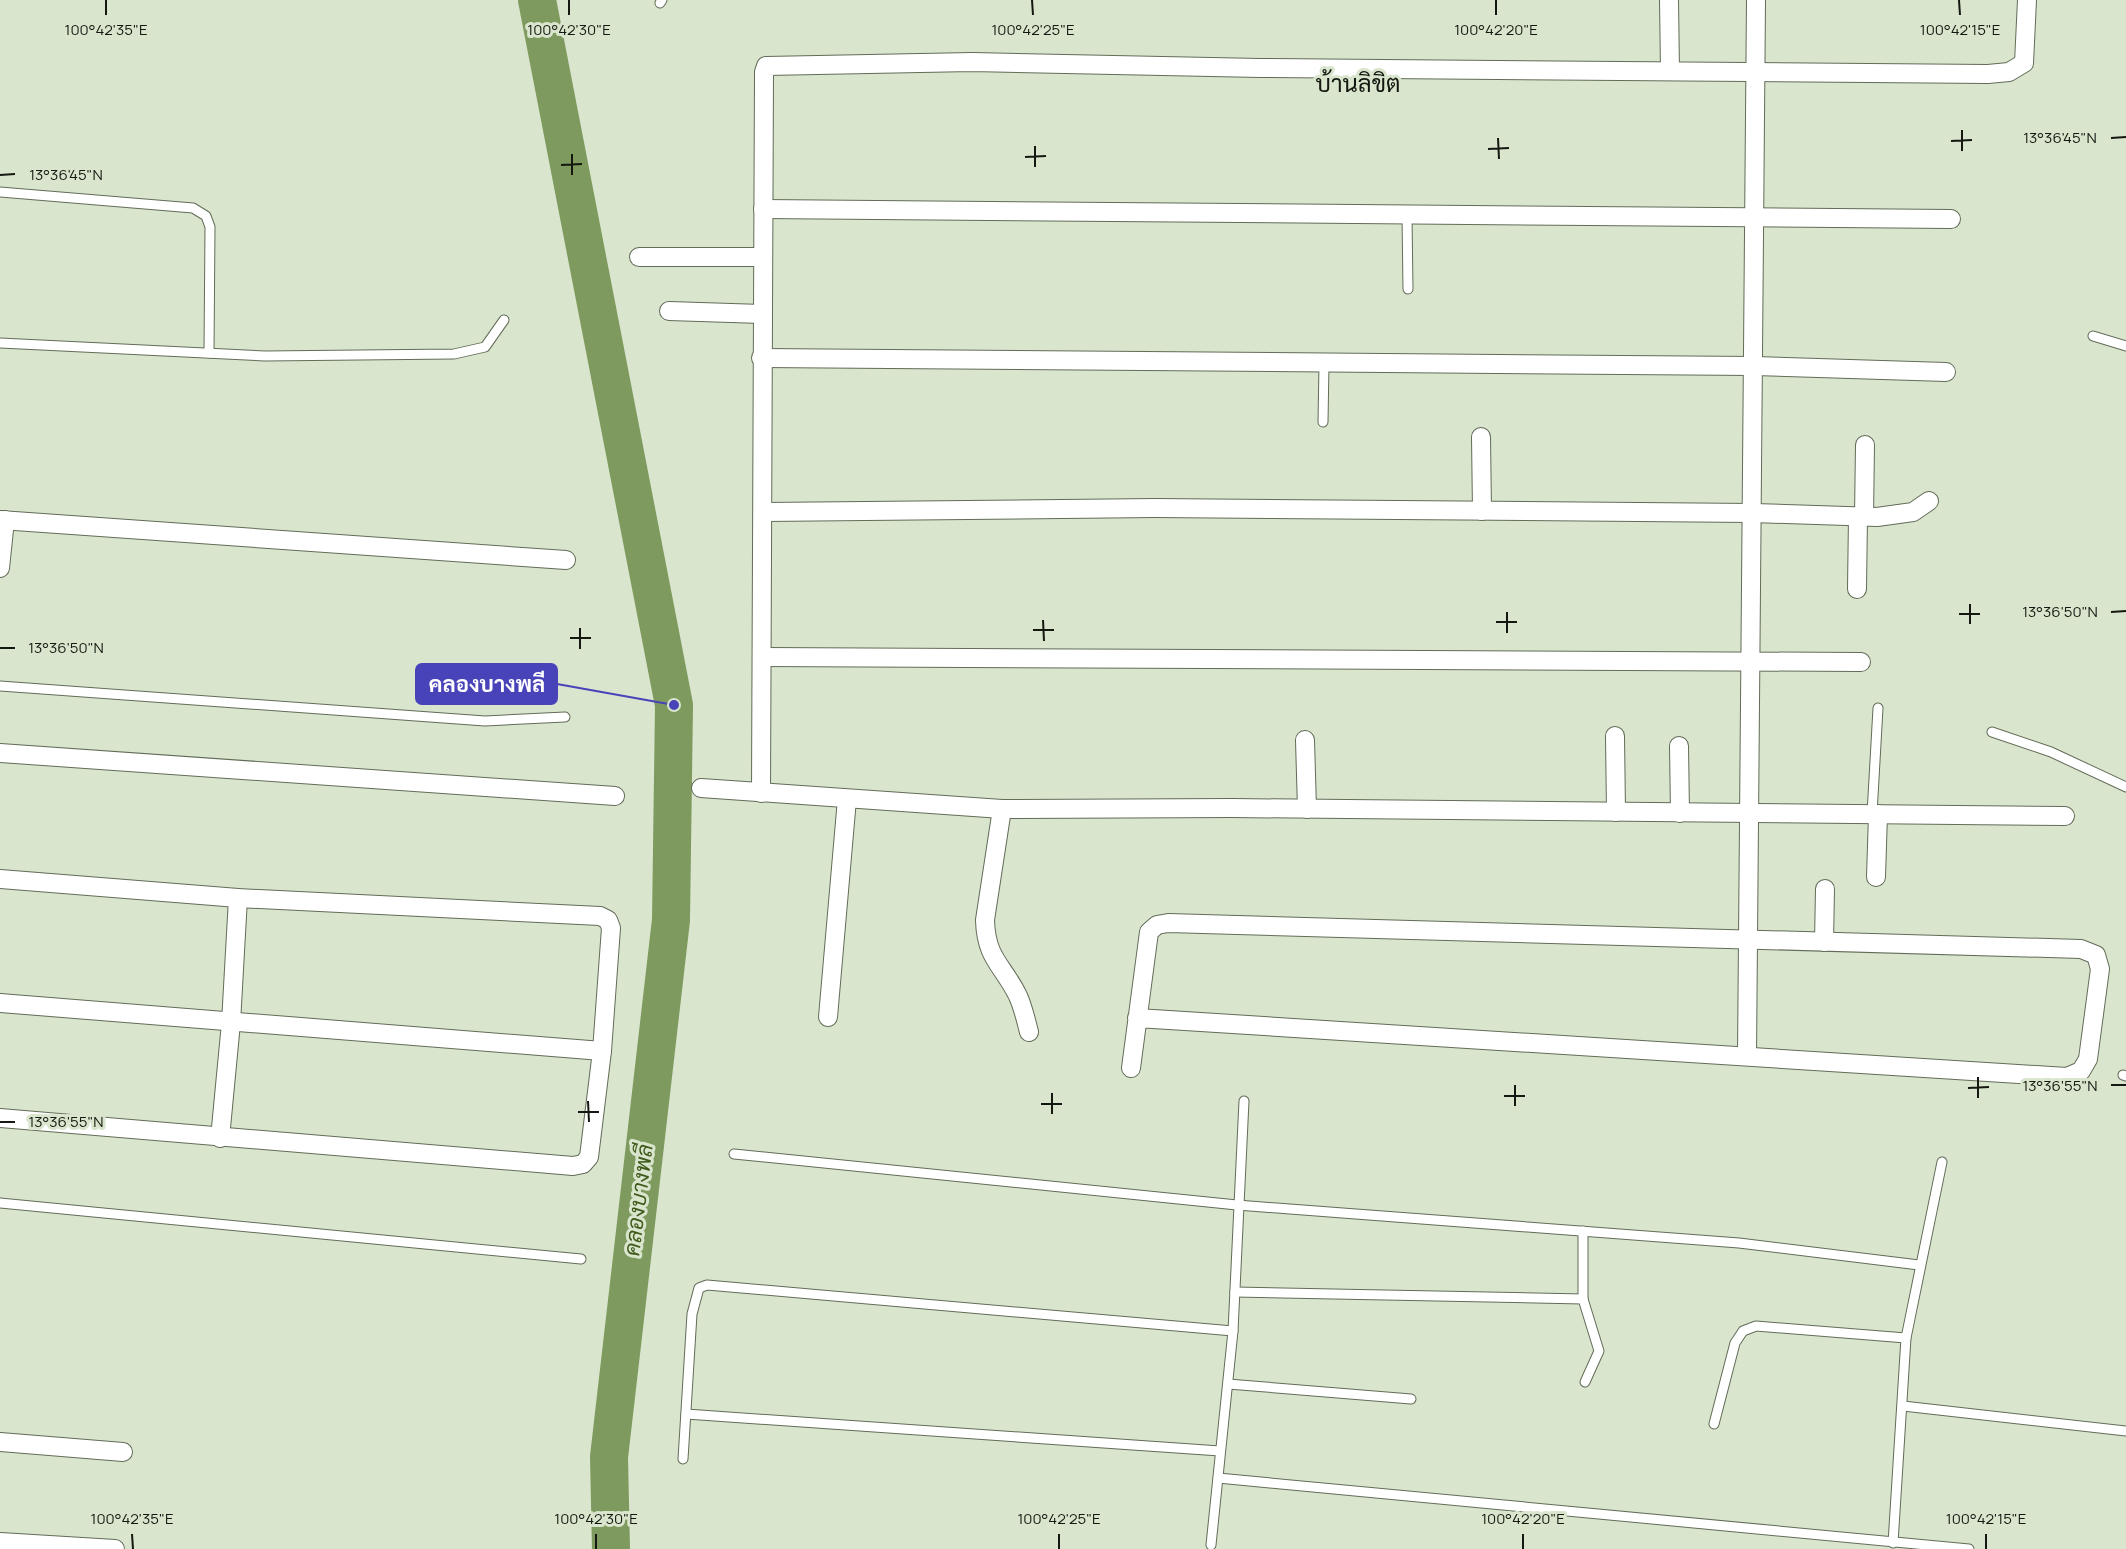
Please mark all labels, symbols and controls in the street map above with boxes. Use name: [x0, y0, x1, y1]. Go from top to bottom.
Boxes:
text: 100°42'35"E: [65, 19, 147, 40]
text: 100°42'30"E: [527, 19, 611, 40]
text: 100°42'25"E: [991, 19, 1075, 40]
text: 100°42'20"E: [1454, 19, 1538, 40]
text: 100°42'15"E: [1920, 19, 2000, 40]
district label: บ้านลิขิต: [1315, 66, 1401, 99]
text: 13°36'45"N: [2023, 127, 2097, 148]
text: 13°36'45"N: [29, 164, 103, 185]
text: 13°36'50"N: [2022, 601, 2098, 622]
text: 13°36'50"N: [28, 637, 104, 658]
callout: คลองบางพลี: [416, 664, 557, 704]
text: คลองบางพลี: [429, 669, 545, 699]
text: 13°36'55"N: [2022, 1075, 2098, 1096]
text: 13°36'55"N: [28, 1111, 104, 1132]
water label: คลองบางพลี: [616, 1141, 660, 1258]
text: 100°42'35"E: [91, 1508, 173, 1529]
text: 100°42'30"E: [554, 1508, 638, 1529]
text: 100°42'25"E: [1017, 1508, 1101, 1529]
text: 100°42'20"E: [1481, 1508, 1565, 1529]
text: 100°42'15"E: [1946, 1508, 2026, 1529]

